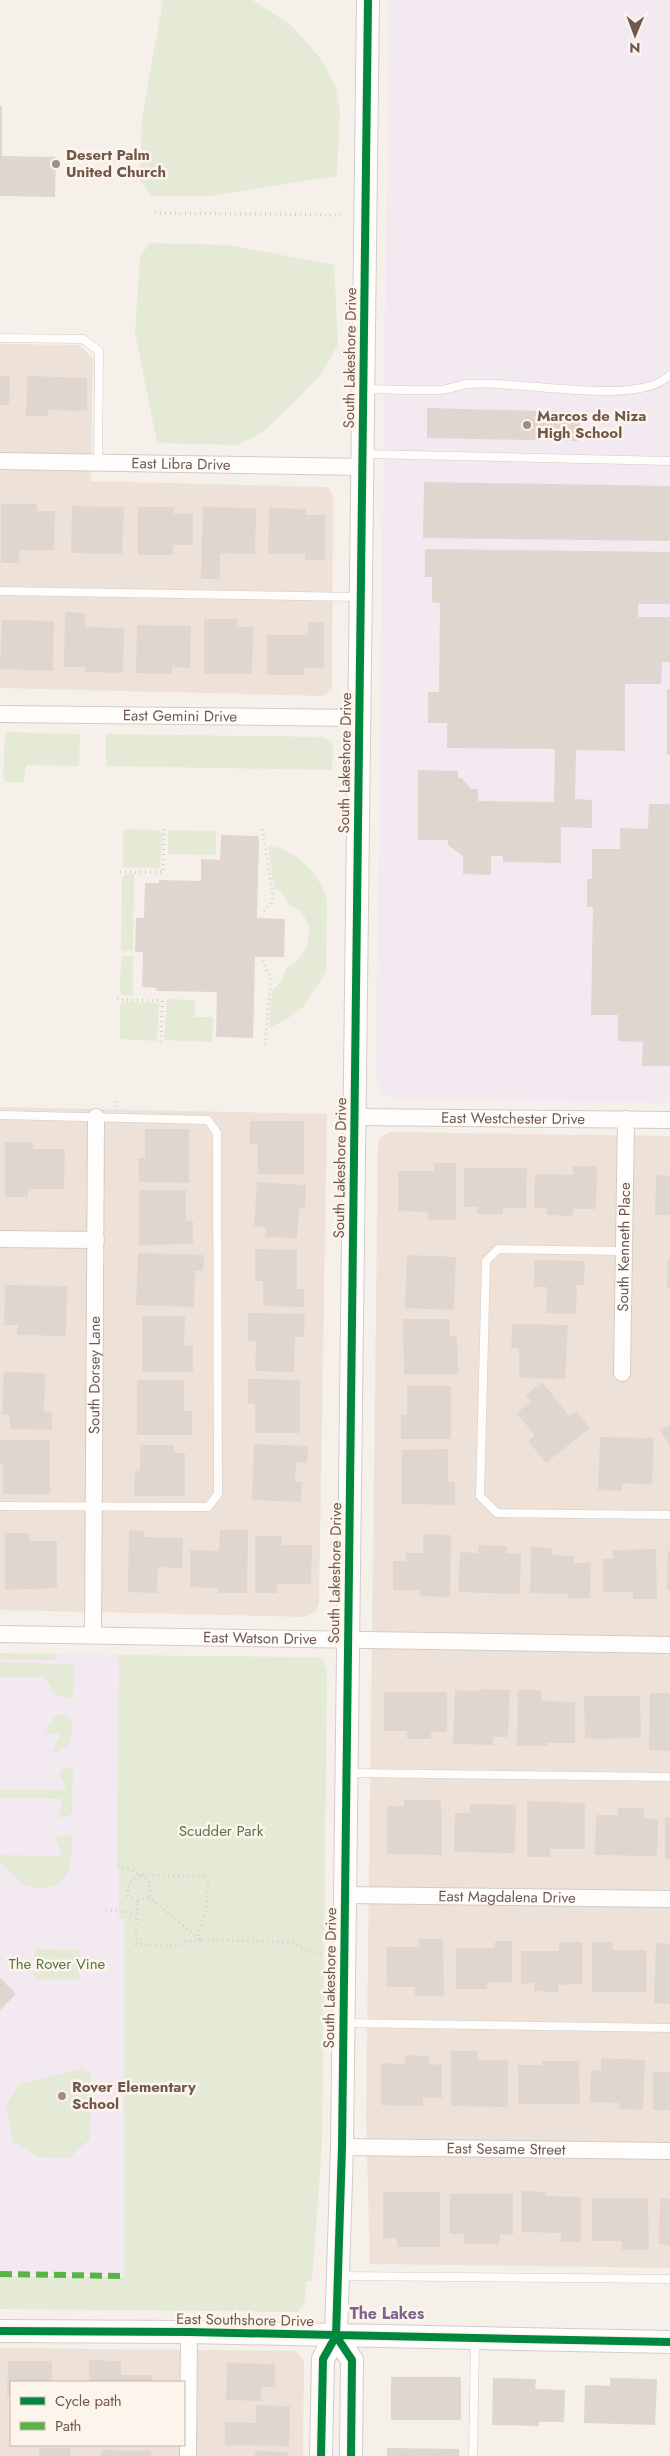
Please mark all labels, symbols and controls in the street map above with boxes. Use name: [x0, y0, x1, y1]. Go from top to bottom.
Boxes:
north arrow: [610, 10, 660, 60]
text: N: [629, 38, 641, 58]
place label: Desert Palm United Church: [66, 144, 166, 183]
marker: Desert Palm United Church: [50, 158, 62, 170]
street label: South Lakeshore Drive: [338, 287, 362, 429]
place label: Marcos de Niza High School: [537, 405, 646, 444]
marker: Marcos de Niza High School: [521, 419, 533, 431]
street label: East Libra Drive: [131, 452, 231, 476]
street label: South Lakeshore Drive: [333, 692, 357, 834]
street label: East Gemini Drive: [123, 704, 238, 728]
street label: South Lakeshore Drive: [328, 1097, 352, 1239]
street label: East Westchester Drive: [441, 1107, 585, 1130]
street label: South Kenneth Place: [612, 1182, 636, 1312]
street label: South Dorsey Lane: [83, 1316, 106, 1434]
street label: South Lakeshore Drive: [323, 1502, 347, 1644]
street label: East Watson Drive: [203, 1626, 317, 1650]
park label: Scudder Park: [179, 1820, 264, 1842]
street label: East Magdalena Drive: [438, 1885, 576, 1909]
street label: South Lakeshore Drive: [318, 1907, 342, 2049]
park label: The Rover Vine: [9, 1953, 106, 1975]
place label: Rover Elementary School: [72, 2076, 196, 2115]
marker: Rover Elementary School: [56, 2090, 68, 2102]
street label: East Sesame Street: [447, 2137, 566, 2161]
district label: The Lakes: [350, 2302, 424, 2325]
street label: East Southshore Drive: [176, 2308, 314, 2332]
legend: [10, 2381, 185, 2446]
text: Cycle path: [55, 2390, 122, 2412]
text: Path: [55, 2415, 81, 2437]

